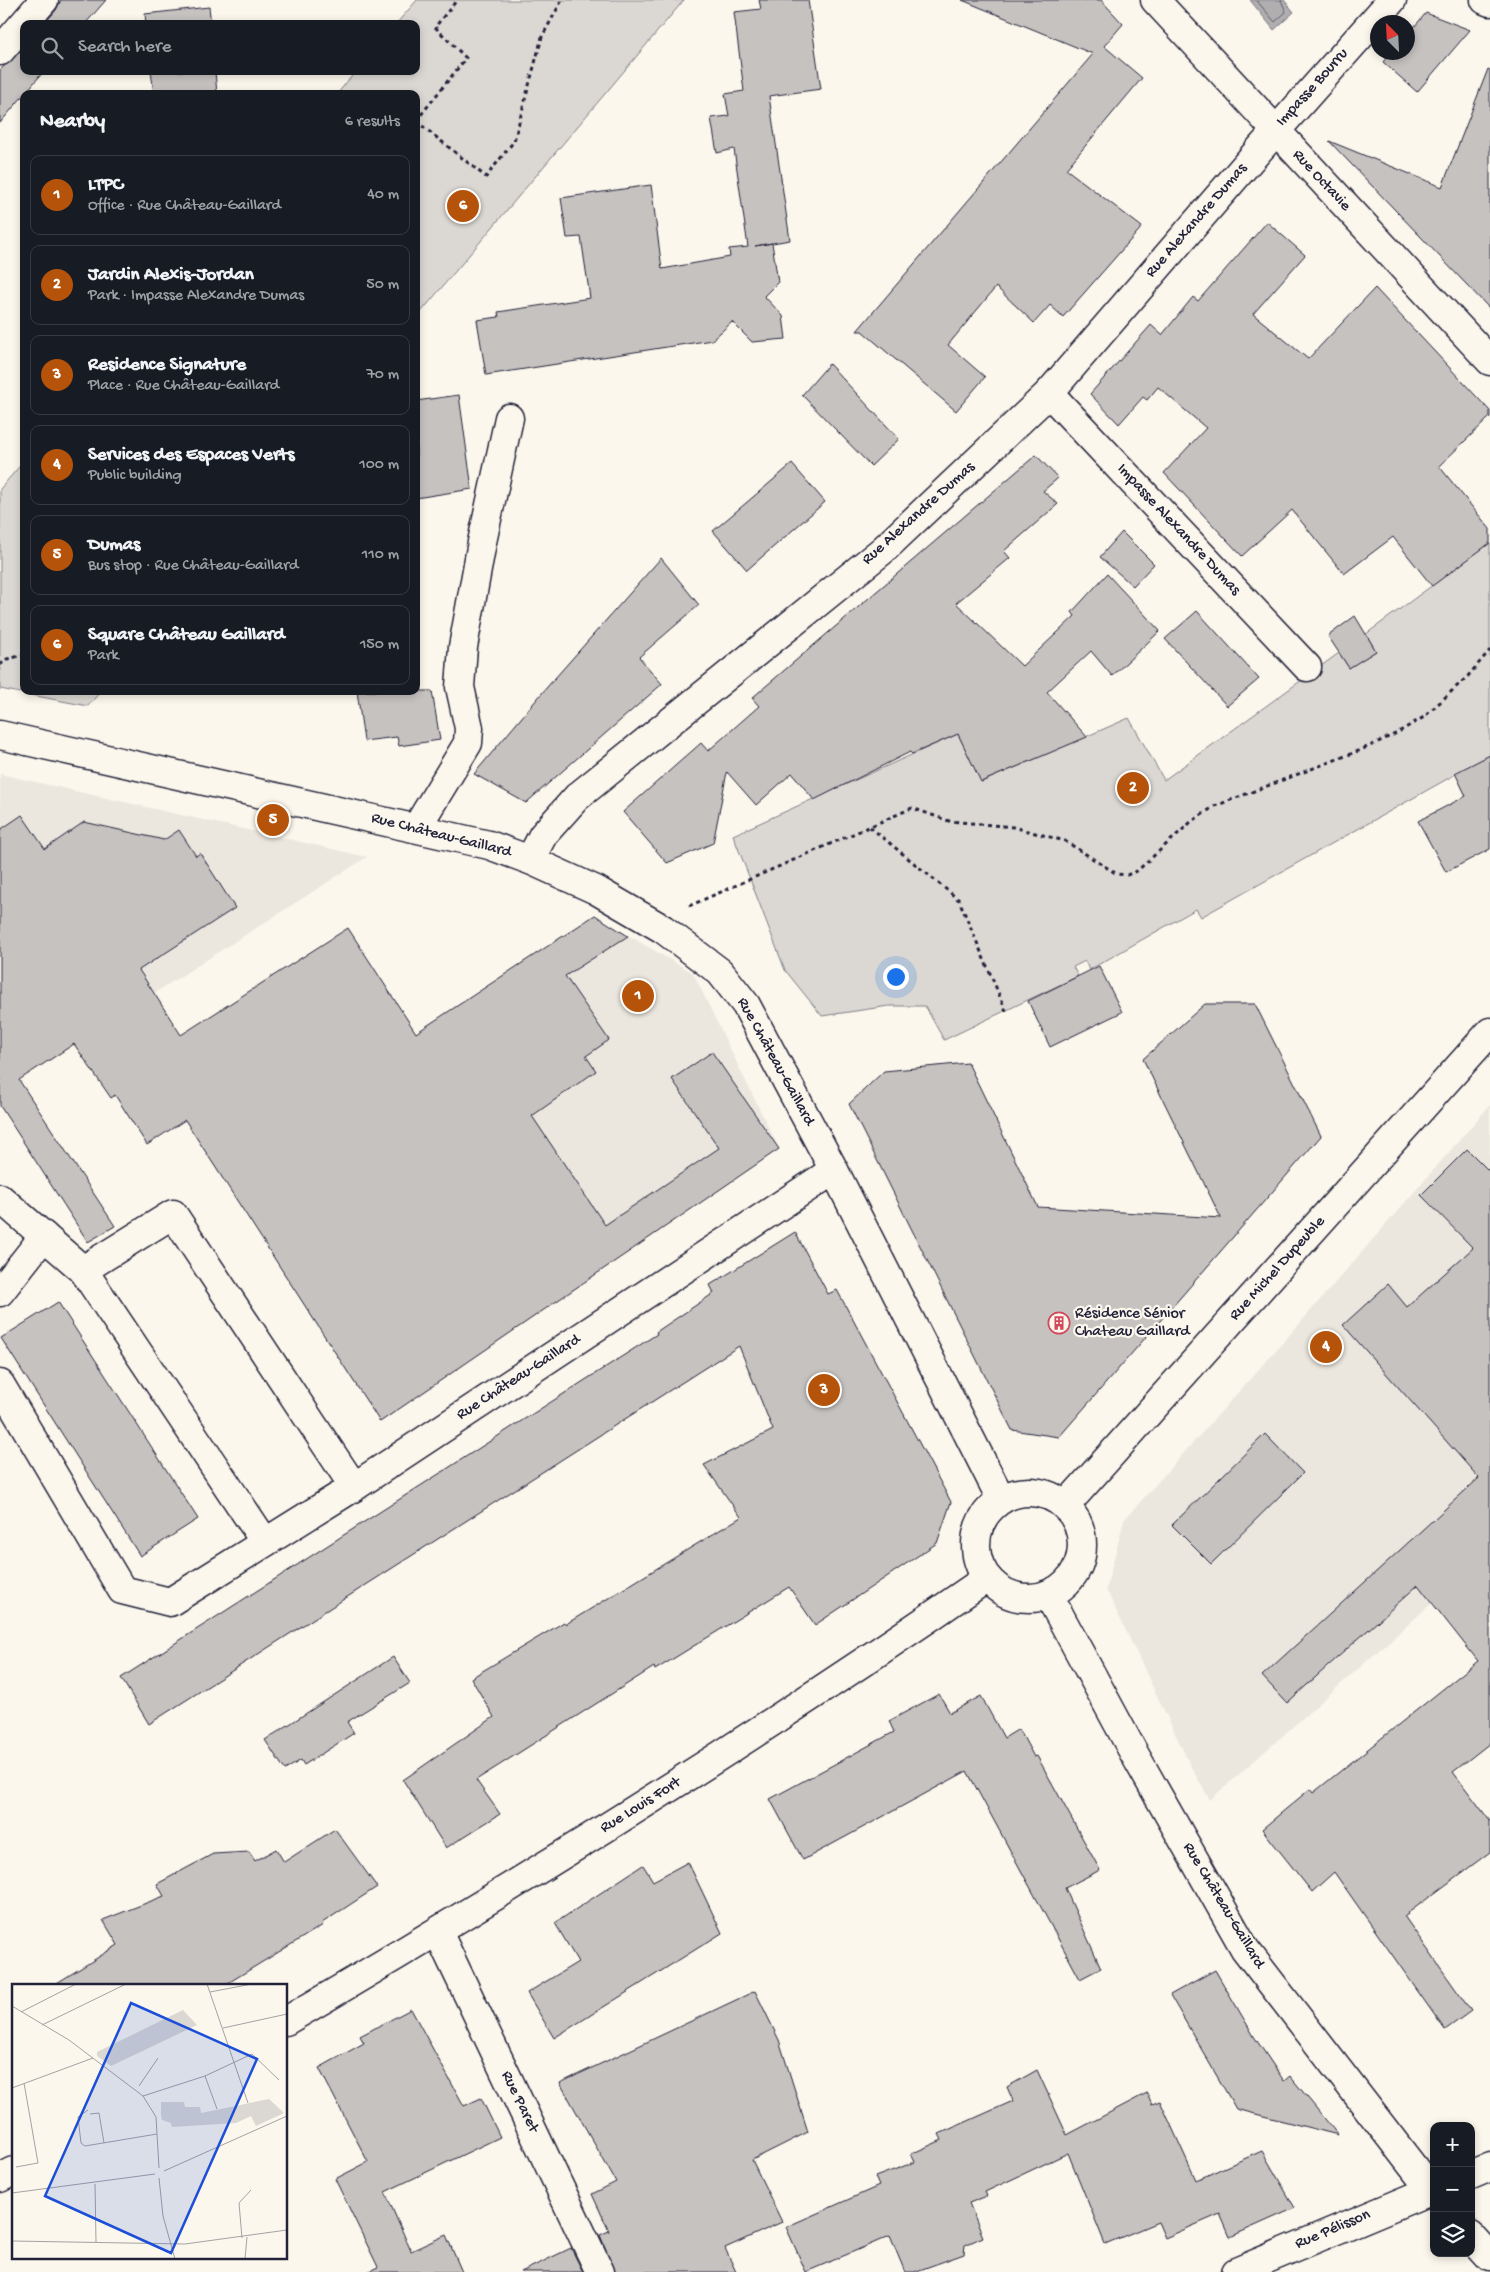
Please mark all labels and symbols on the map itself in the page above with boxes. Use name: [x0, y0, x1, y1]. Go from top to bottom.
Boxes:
north arrow: [1370, 15, 1415, 60]
street label: Impasse Bourru: [1273, 45, 1353, 131]
street label: Rue Octavie: [1288, 146, 1355, 216]
street label: Rue Alexandre Dumas: [1142, 159, 1253, 282]
pin: 6: [447, 187, 479, 225]
street label: Rue Alexandre Dumas: [859, 458, 980, 570]
street label: Impasse Alexandre Dumas: [1112, 460, 1245, 601]
pin: 2: [1117, 769, 1149, 807]
pin: 5: [257, 801, 289, 839]
street label: Rue Château-Gaillard: [369, 809, 515, 863]
your location: [883, 964, 909, 990]
pin: 1: [622, 977, 654, 1015]
street label: Rue Château-Gaillard: [732, 995, 819, 1131]
street label: Rue Michel Dupeuble: [1226, 1212, 1330, 1325]
place label: Résidence Sénior Chateau Gaillard: [1075, 1305, 1191, 1342]
building icon: Résidence Sénior Chateau Gaillard: [1047, 1311, 1071, 1335]
pin: 4: [1310, 1328, 1342, 1366]
street label: Rue Château-Gaillard: [454, 1330, 586, 1425]
pin: 3: [808, 1371, 840, 1409]
street label: Rue Louis Fort: [597, 1773, 686, 1838]
street label: Rue Château-Gaillard: [1178, 1840, 1269, 1974]
inset map: [12, 1984, 288, 2260]
street label: Rue Paret: [496, 2068, 543, 2137]
street label: Rue Pélisson: [1293, 2206, 1374, 2254]

